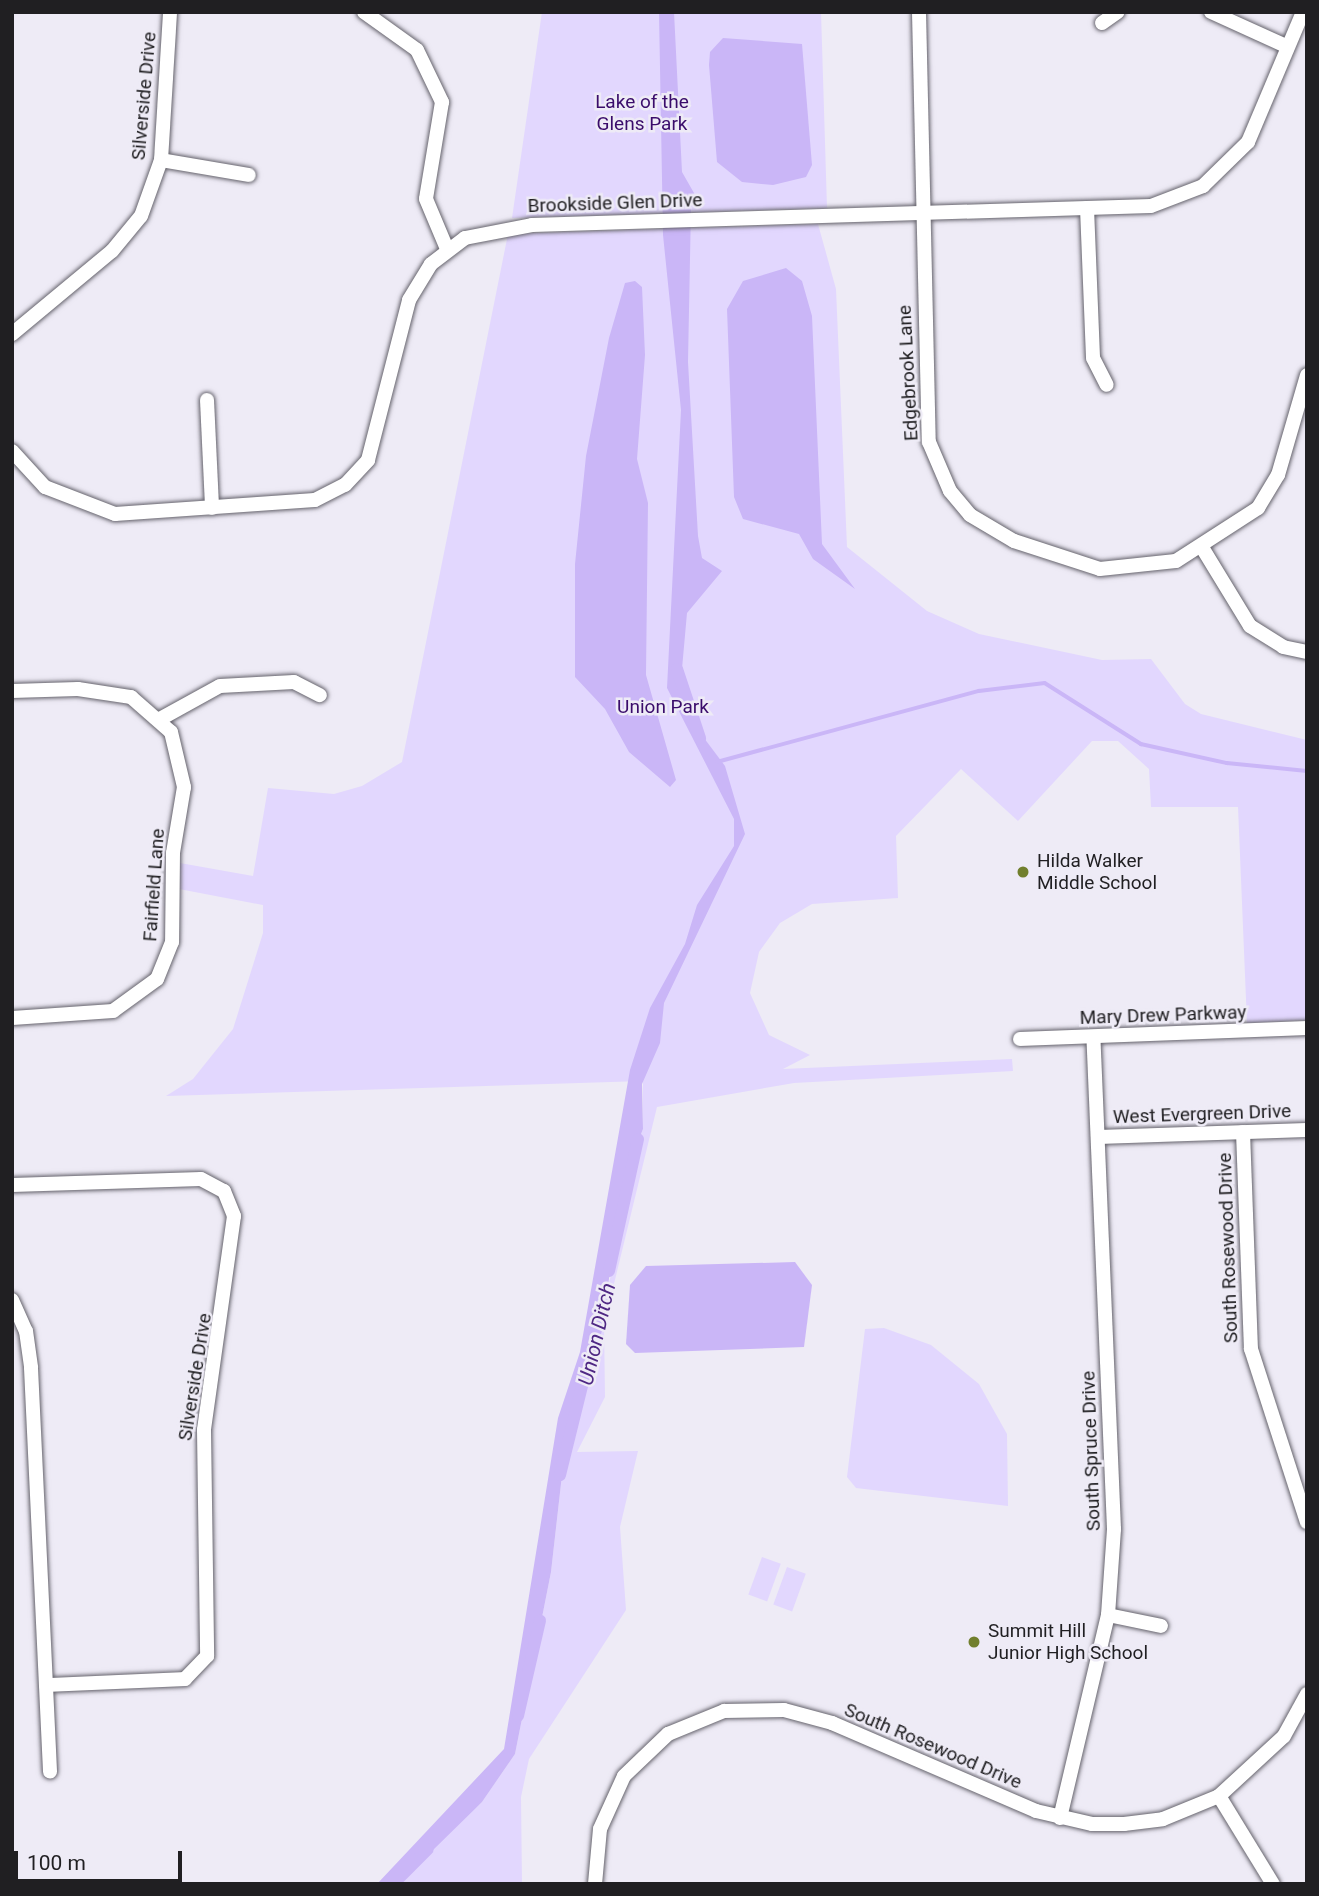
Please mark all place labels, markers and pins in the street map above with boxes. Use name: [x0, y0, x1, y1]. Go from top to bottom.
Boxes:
place label: Hilda Walker Middle School: [1037, 850, 1157, 894]
marker: Hilda Walker Middle School: [1015, 864, 1031, 880]
place label: Summit Hill Junior High School: [988, 1620, 1148, 1664]
marker: Summit Hill Junior High School: [966, 1634, 982, 1650]

